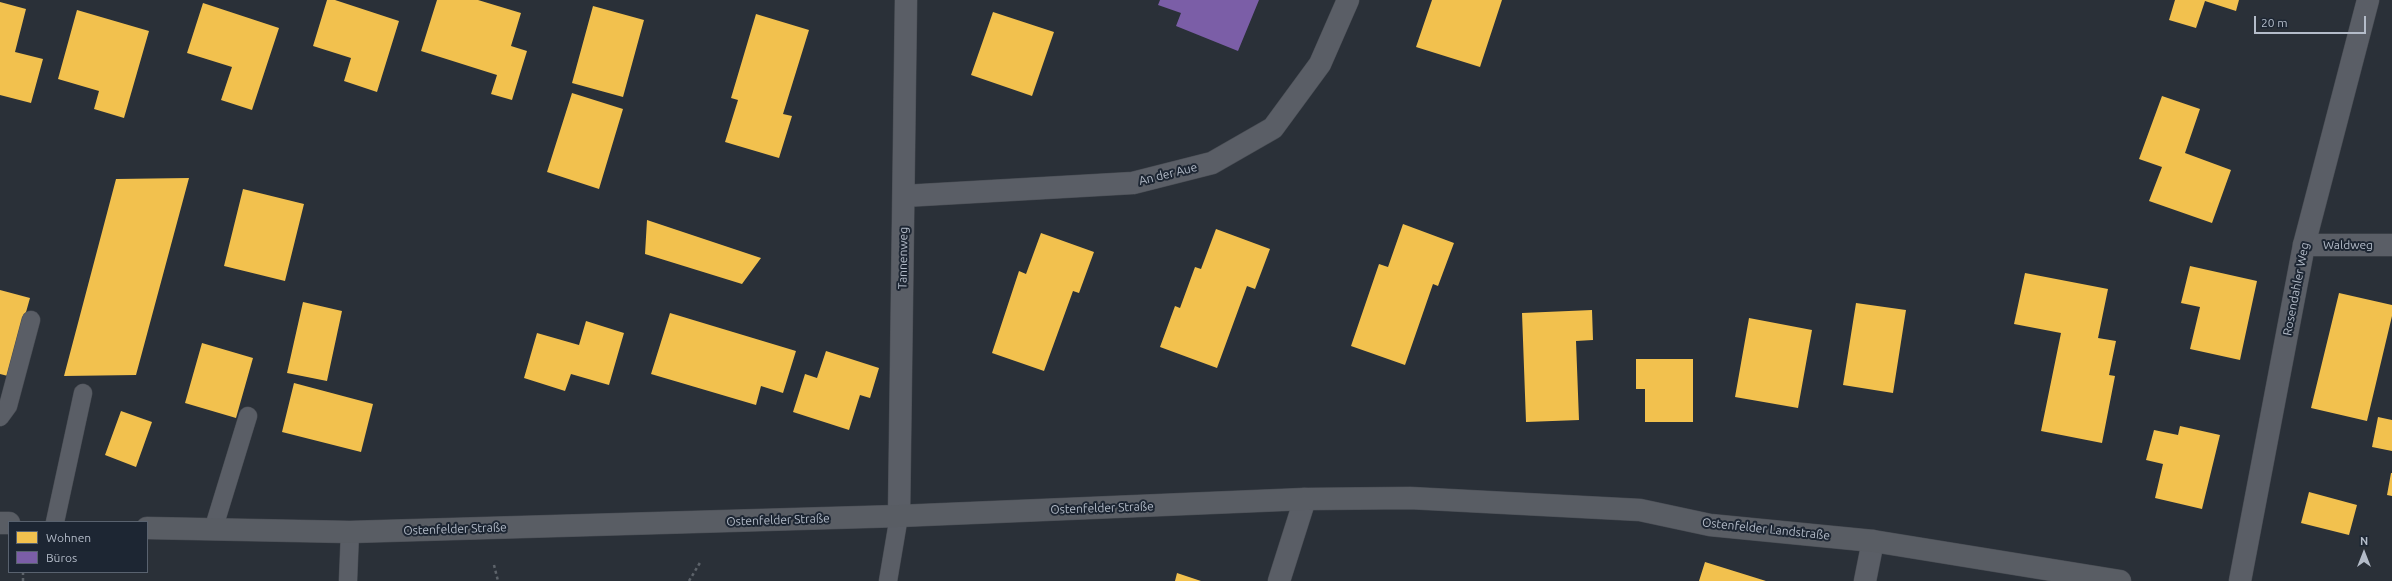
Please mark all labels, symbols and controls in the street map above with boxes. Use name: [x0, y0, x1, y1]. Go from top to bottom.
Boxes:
scale bar: [2256, 8, 2368, 34]
text: 20 m: [2261, 16, 2288, 29]
street label: An der Aue: [1137, 160, 1199, 188]
street label: Tannenweg: [895, 227, 911, 289]
street label: Waldweg: [2323, 238, 2373, 252]
street label: Rosendahler Weg: [2280, 241, 2312, 337]
street label: Ostenfelder Straße: [1050, 499, 1154, 517]
street label: Ostenfelder Straße: [726, 511, 830, 529]
street label: Ostenfelder Landstraße: [1701, 515, 1831, 543]
street label: Ostenfelder Straße: [403, 520, 507, 538]
legend: [8, 521, 148, 573]
text: Wohnen: [46, 531, 91, 544]
north arrow: [2344, 533, 2384, 573]
text: N: [2360, 535, 2368, 547]
text: Büros: [46, 551, 77, 564]

